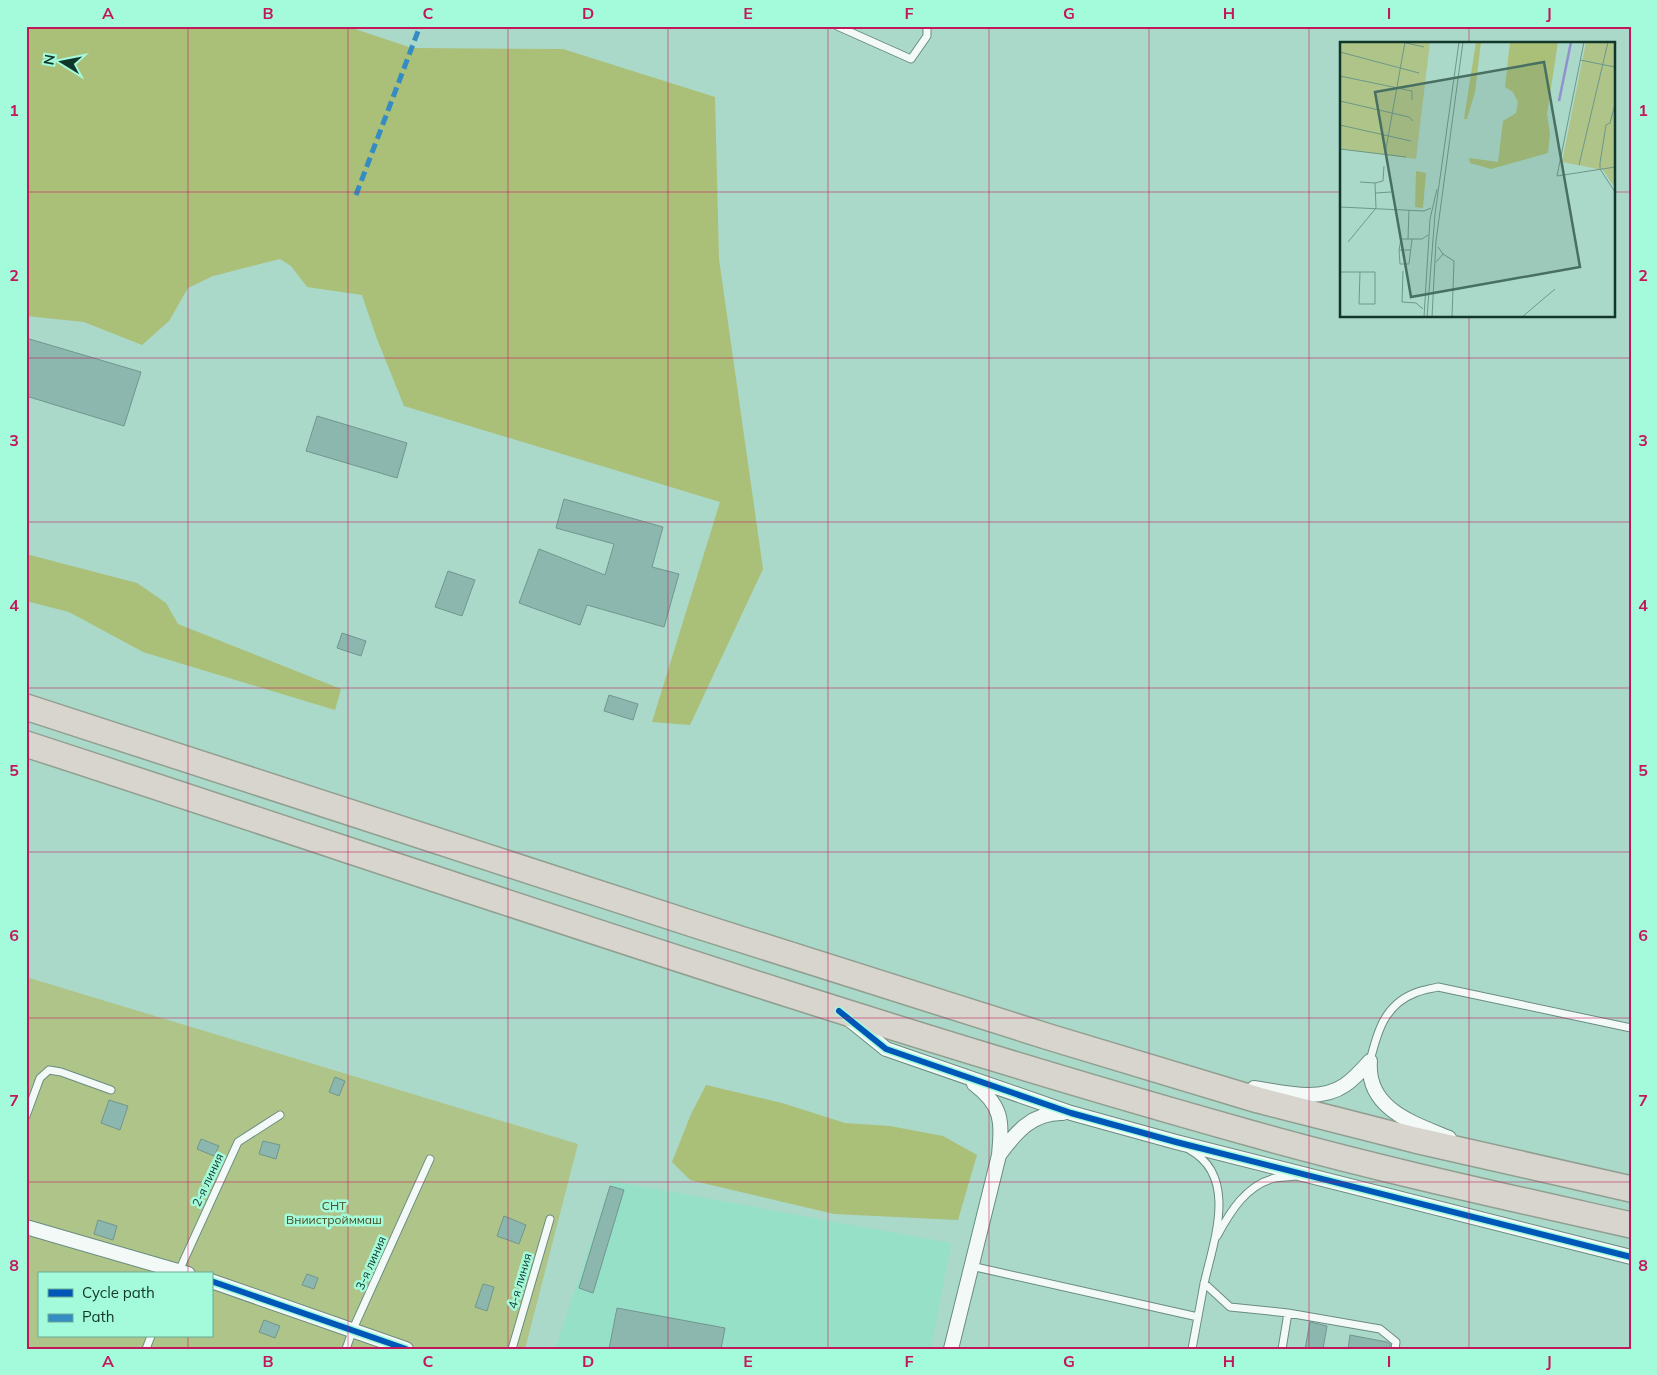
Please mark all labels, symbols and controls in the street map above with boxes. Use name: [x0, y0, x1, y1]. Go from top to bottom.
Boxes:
text: A: [102, 3, 114, 23]
text: B: [262, 3, 274, 23]
text: C: [423, 3, 434, 23]
text: D: [582, 3, 594, 23]
text: E: [743, 3, 753, 23]
text: F: [904, 3, 914, 23]
text: G: [1063, 3, 1075, 23]
text: H: [1223, 3, 1235, 23]
text: I: [1387, 3, 1391, 23]
text: J: [1546, 3, 1552, 23]
north arrow: [38, 38, 88, 88]
inset map: [1340, 42, 1614, 318]
text: N: [39, 53, 59, 67]
text: 1: [9, 100, 19, 120]
text: 1: [1638, 100, 1648, 120]
text: 2: [9, 265, 19, 285]
text: 2: [1638, 265, 1648, 285]
text: 3: [9, 430, 19, 450]
text: 3: [1638, 430, 1648, 450]
text: 4: [9, 595, 19, 615]
text: 4: [1638, 595, 1648, 615]
text: 5: [9, 760, 19, 780]
text: 5: [1638, 760, 1648, 780]
text: 6: [9, 925, 19, 945]
text: 6: [1638, 925, 1648, 945]
text: 7: [9, 1090, 19, 1110]
text: 7: [1638, 1090, 1648, 1110]
street label: 2-я линия: [189, 1151, 226, 1209]
park label: СНТ Вниистройммаш: [286, 1198, 382, 1227]
street label: 3-я линия: [352, 1234, 389, 1292]
street label: 4-я линия: [504, 1251, 535, 1310]
text: 8: [9, 1255, 19, 1275]
text: 8: [1638, 1255, 1648, 1275]
legend: [38, 1272, 212, 1338]
text: Cycle path: [82, 1283, 155, 1302]
text: Path: [82, 1307, 114, 1326]
text: A: [102, 1351, 114, 1371]
text: B: [262, 1351, 274, 1371]
text: C: [423, 1351, 434, 1371]
text: D: [582, 1351, 594, 1371]
text: E: [743, 1351, 753, 1371]
text: F: [904, 1351, 914, 1371]
text: G: [1063, 1351, 1075, 1371]
text: H: [1223, 1351, 1235, 1371]
text: I: [1387, 1351, 1391, 1371]
text: J: [1546, 1351, 1552, 1371]

